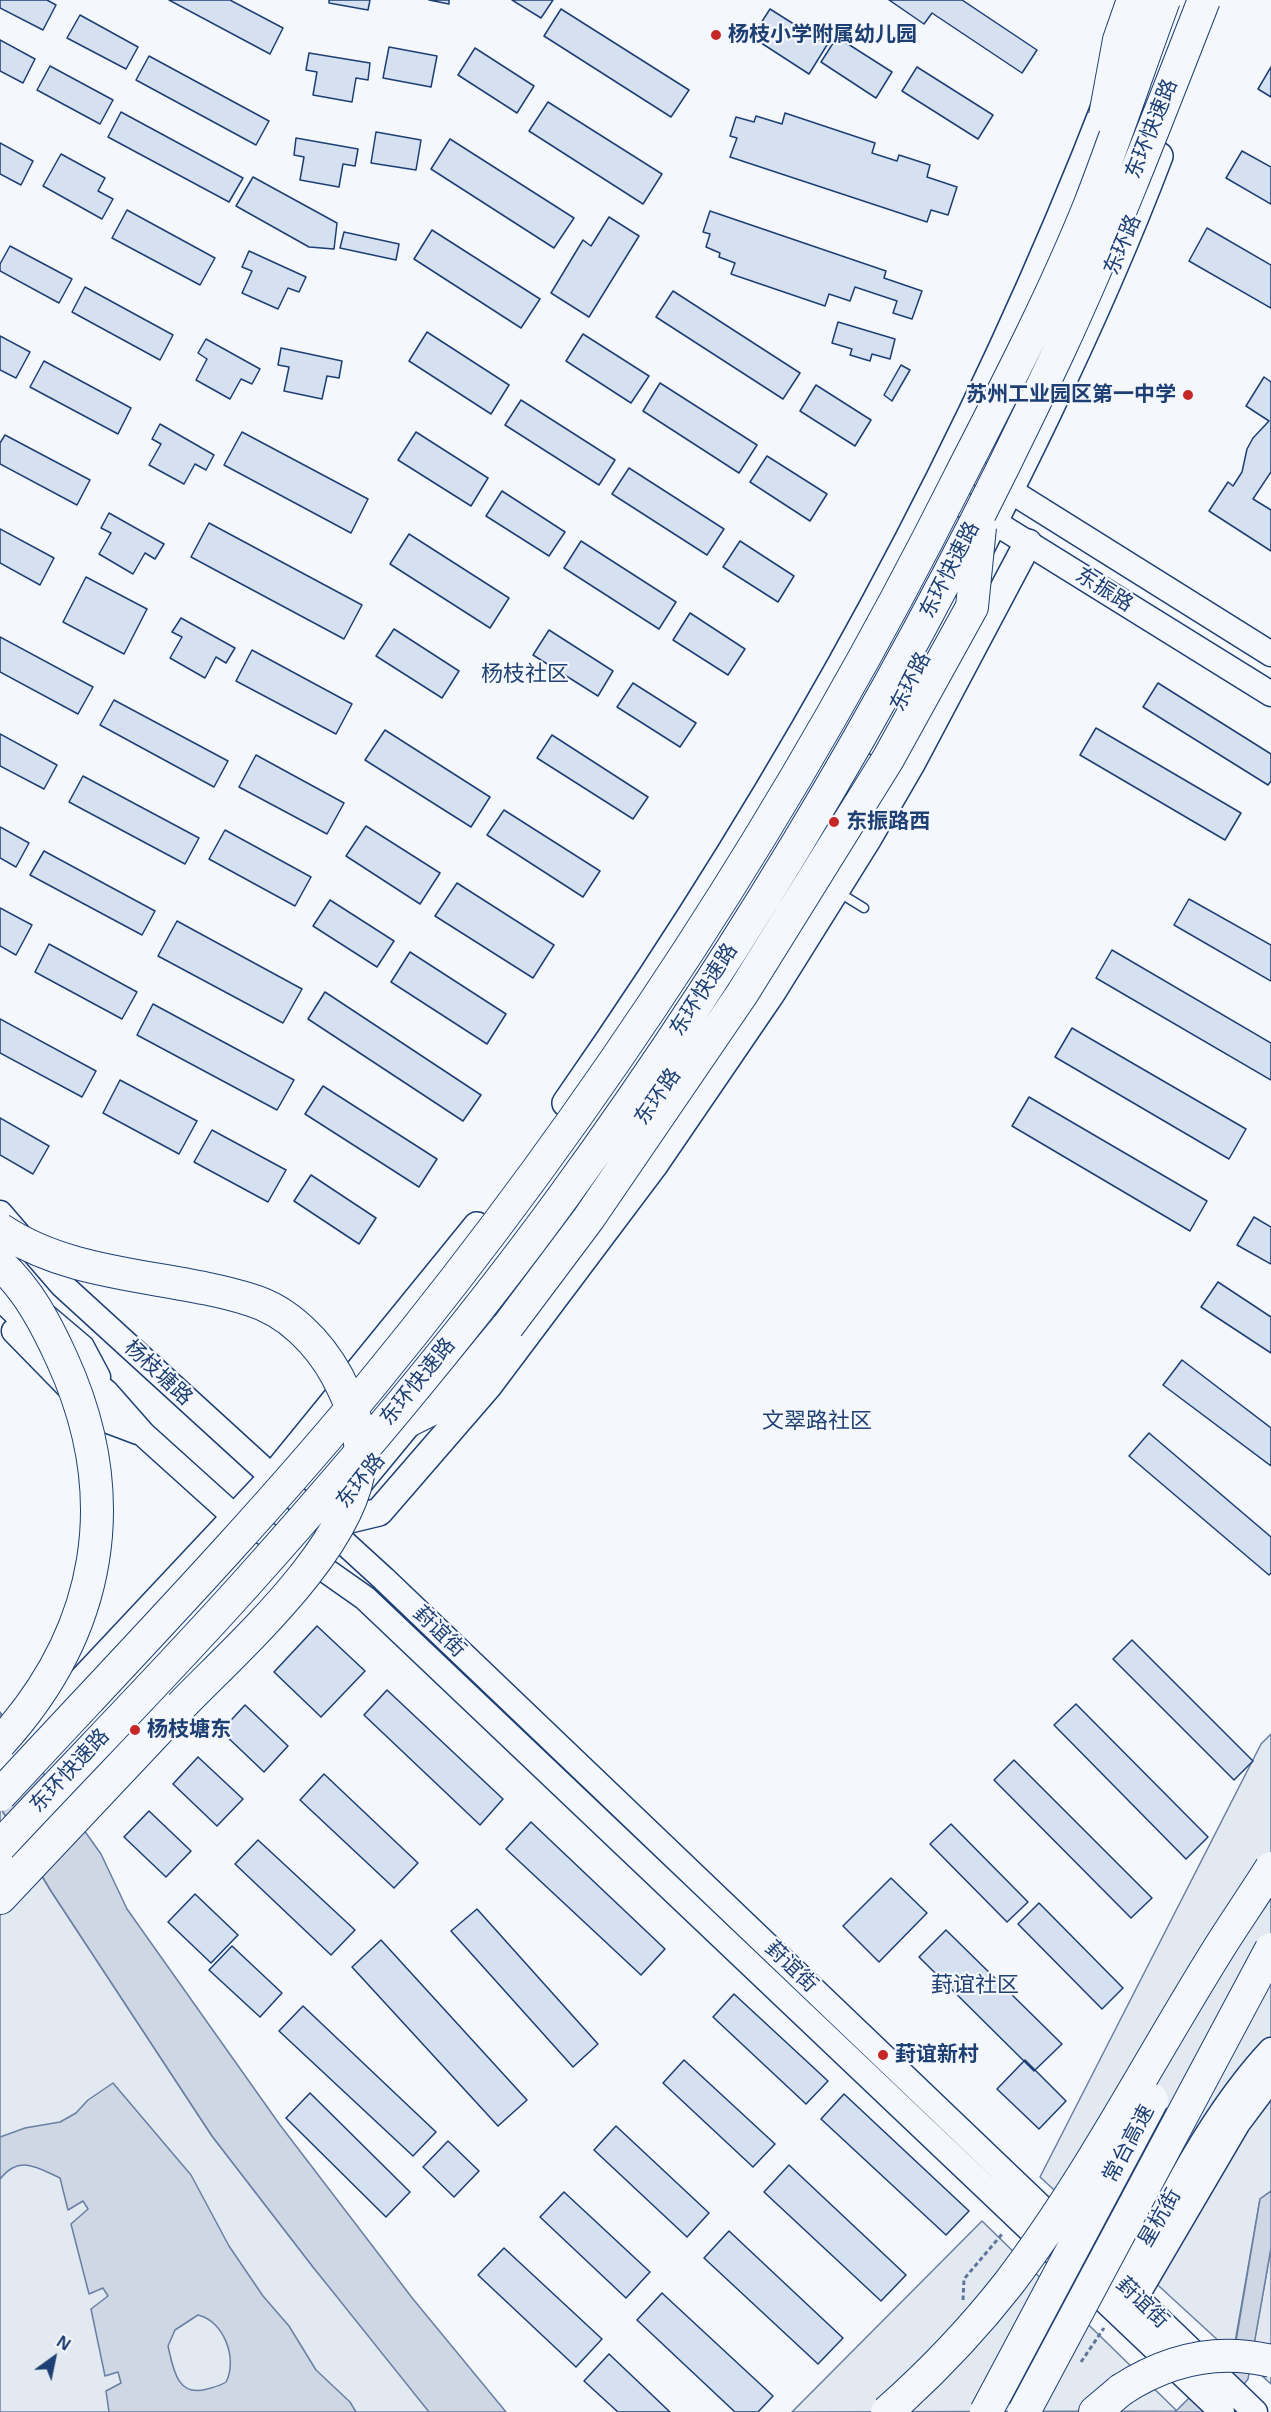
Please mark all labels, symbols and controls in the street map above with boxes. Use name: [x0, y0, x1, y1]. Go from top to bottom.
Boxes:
place label: 杨枝小学附属幼儿园: [728, 22, 917, 48]
marker: 杨枝小学附属幼儿园: [709, 28, 723, 42]
street label: 东环快速路: [1121, 76, 1183, 182]
street label: 东环路: [1099, 211, 1147, 279]
place label: 苏州工业园区第一中学: [966, 382, 1176, 408]
marker: 苏州工业园区第一中学: [1181, 388, 1195, 402]
street label: 东环快速路: [915, 518, 985, 622]
street label: 东振路: [1071, 563, 1137, 617]
street label: 东环路: [885, 648, 937, 716]
district label: 杨枝社区: [481, 662, 569, 688]
place label: 东振路西: [846, 809, 930, 835]
marker: 东振路西: [827, 815, 841, 829]
street label: 东环快速路: [665, 939, 743, 1041]
street label: 东环路: [630, 1064, 686, 1130]
street label: 东环快速路: [375, 1333, 461, 1431]
street label: 杨枝塘路: [119, 1335, 197, 1411]
district label: 文翠路社区: [762, 1409, 872, 1435]
street label: 东环路: [331, 1449, 391, 1513]
street label: 葑谊街: [408, 1601, 470, 1663]
place label: 杨枝塘东: [147, 1717, 231, 1743]
marker: 杨枝塘东: [128, 1723, 142, 1737]
street label: 东环快速路: [25, 1724, 115, 1818]
street label: 葑谊街: [760, 1936, 822, 1998]
district label: 葑谊社区: [931, 1973, 1019, 1999]
place label: 葑谊新村: [895, 2042, 979, 2068]
marker: 葑谊新村: [876, 2048, 890, 2062]
street label: 常台高速: [1098, 2101, 1160, 2187]
street label: 星杭街: [1133, 2184, 1187, 2252]
street label: 葑谊街: [1111, 2272, 1173, 2334]
north arrow: [24, 2328, 84, 2388]
text: N: [52, 2330, 75, 2356]

